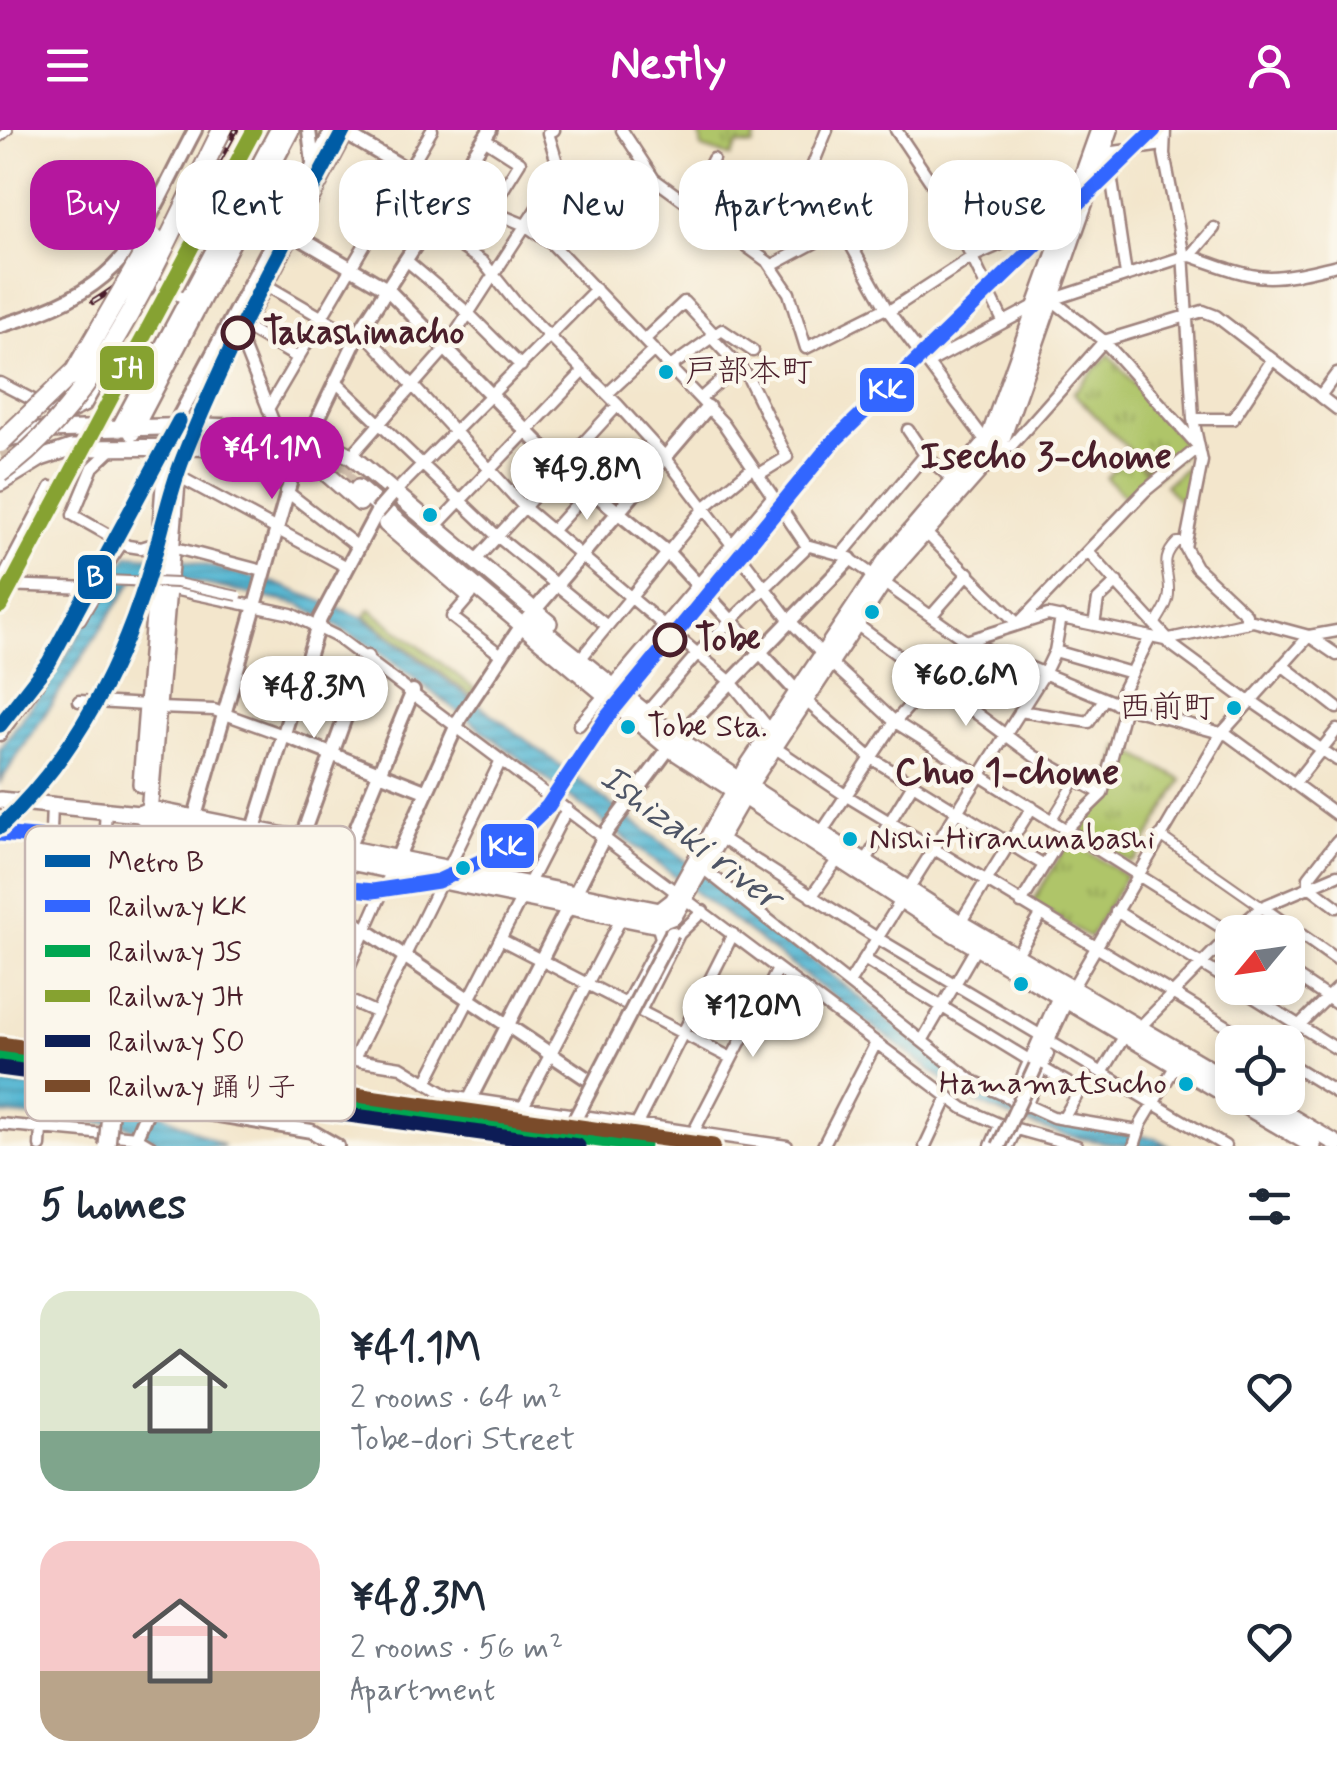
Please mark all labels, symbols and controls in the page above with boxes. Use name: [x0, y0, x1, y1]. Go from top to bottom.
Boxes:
text: Nestly: [610, 36, 727, 95]
icon: menu: [40, 38, 95, 93]
icon: person: [1242, 38, 1297, 93]
chip: Buy: [30, 160, 156, 250]
chip: Rent: [176, 160, 319, 250]
chip: Filters: [339, 160, 507, 250]
chip: New: [527, 160, 659, 250]
chip: Apartment: [679, 160, 908, 250]
chip: House: [928, 160, 1081, 250]
place label: Takashimacho: [263, 310, 465, 356]
marker: Takashimacho: [222, 317, 254, 349]
line badge: JH: [98, 344, 156, 392]
place label: 戸部本町: [685, 351, 813, 393]
text: JH: [111, 352, 143, 389]
marker: 戸部本町: [656, 362, 676, 382]
line badge: KK: [858, 366, 916, 414]
text: KK: [868, 373, 907, 410]
pin: ¥41.1M: [191, 417, 353, 502]
text: ¥41.1M: [222, 428, 322, 470]
district label: Isecho 3-chome: [920, 433, 1172, 482]
pin: ¥49.8M: [506, 438, 668, 523]
text: ¥49.8M: [533, 449, 641, 491]
unlabelled marker: [420, 505, 440, 525]
line badge: B: [76, 553, 114, 601]
text: B: [86, 560, 104, 597]
unlabelled marker: [862, 602, 882, 622]
place label: Tobe: [695, 617, 761, 663]
marker: Tobe: [654, 624, 686, 656]
pin: ¥60.6M: [885, 644, 1047, 729]
text: ¥60.6M: [914, 655, 1018, 697]
pin: ¥48.3M: [233, 656, 395, 741]
text: ¥48.3M: [262, 667, 366, 709]
place label: 西前町: [1119, 687, 1215, 729]
marker: 西前町: [1224, 698, 1244, 718]
place label: Tobe Sta.: [647, 706, 768, 748]
marker: Tobe Sta.: [618, 717, 638, 737]
district label: Chuo 1-chome: [895, 749, 1119, 798]
water label: Ishizaki river: [589, 754, 795, 925]
place label: Nishi-Hiranumabashi: [869, 818, 1155, 860]
line badge: KK: [479, 822, 536, 870]
legend: [25, 826, 355, 1121]
marker: Nishi-Hiranumabashi: [840, 829, 860, 849]
text: KK: [488, 830, 527, 867]
text: Metro B: [108, 845, 204, 882]
unlabelled marker: [453, 858, 473, 878]
text: Railway KK: [108, 890, 247, 927]
north arrow: [1215, 915, 1305, 1005]
map controls: [1215, 915, 1305, 1115]
text: Railway JS: [108, 935, 242, 972]
unlabelled marker: [1011, 974, 1031, 994]
pin: ¥120M: [683, 975, 823, 1060]
text: Railway JH: [108, 980, 244, 1017]
text: ¥120M: [705, 986, 801, 1028]
text: Railway SO: [108, 1025, 245, 1062]
button: locate: [1215, 1025, 1305, 1115]
place label: Hamamatsucho: [939, 1063, 1167, 1105]
text: Railway 踊り子: [108, 1070, 296, 1107]
marker: Hamamatsucho: [1176, 1074, 1196, 1094]
text: 5 homes: [40, 1179, 186, 1234]
icon: filters: [1242, 1179, 1297, 1234]
text: ¥41.1M: [350, 1322, 481, 1377]
icon: home: [120, 1331, 240, 1451]
icon: heart: [1242, 1364, 1297, 1419]
text: 2 rooms · 64 m²: [350, 1377, 562, 1419]
text: Tobe-dori Street: [350, 1419, 575, 1461]
text: ¥48.3M: [350, 1572, 486, 1627]
icon: home: [120, 1581, 240, 1701]
icon: heart: [1242, 1614, 1297, 1669]
text: 2 rooms · 56 m²: [350, 1627, 563, 1669]
text: Apartment: [350, 1669, 495, 1711]

